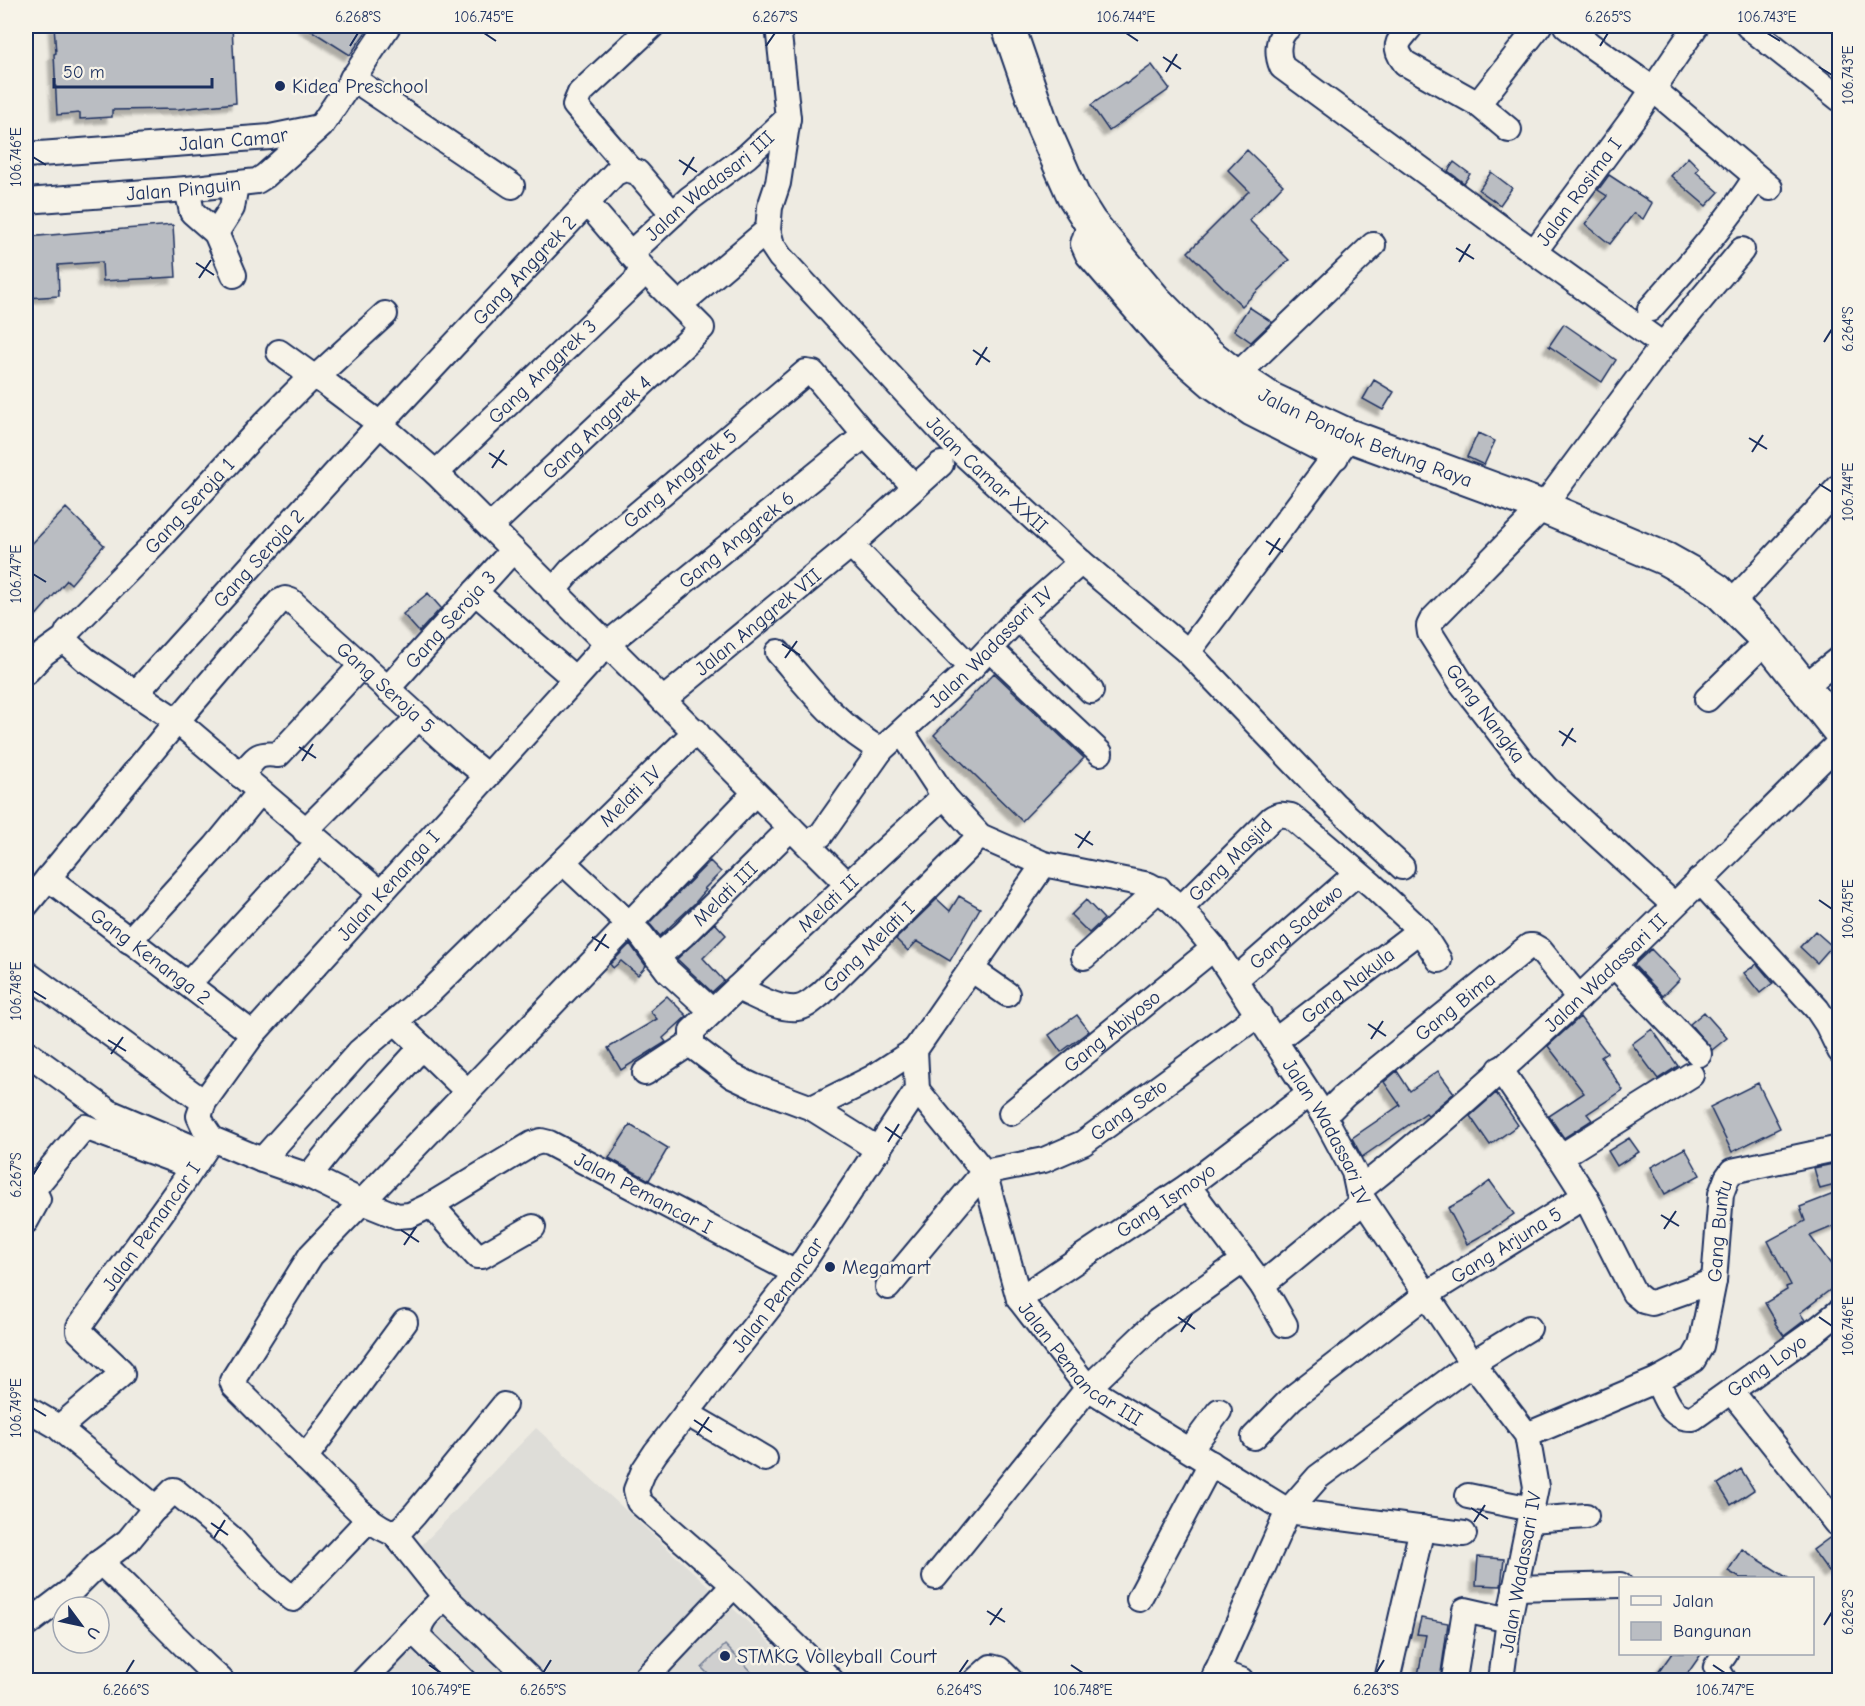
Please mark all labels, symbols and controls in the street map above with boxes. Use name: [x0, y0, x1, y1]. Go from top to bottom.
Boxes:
text: 6.268°S: [335, 8, 381, 26]
text: 106.745°E: [454, 8, 514, 26]
text: 6.267°S: [752, 8, 798, 26]
text: 106.744°E: [1097, 8, 1155, 26]
text: 6.265°S: [1585, 8, 1631, 26]
text: 106.743°E: [1738, 8, 1797, 26]
text: 106.743°E: [1839, 46, 1857, 105]
scale bar: [54, 51, 212, 89]
text: 50 m: [63, 62, 105, 83]
place label: Kidea Preschool: [292, 75, 428, 98]
marker: Kidea Preschool: [273, 79, 287, 93]
street label: Jalan Camar: [178, 123, 290, 156]
street label: Jalan Wadasari III: [641, 126, 779, 246]
text: 106.746°E: [7, 127, 25, 187]
street label: Jalan Rosima I: [1532, 133, 1626, 250]
street label: Jalan Pinguin: [125, 172, 242, 206]
street label: Gang Anggrek 2: [468, 211, 581, 330]
text: 6.264°S: [1839, 306, 1857, 352]
street label: Gang Anggrek 3: [484, 314, 601, 429]
street label: Gang Anggrek 4: [538, 371, 656, 484]
street label: Jalan Pondok Betung Raya: [1254, 383, 1475, 492]
street label: Jalan Camar XXII: [921, 411, 1053, 538]
street label: Gang Anggrek 5: [619, 424, 742, 533]
street label: Gang Seroja 1: [140, 453, 239, 559]
text: 106.744°E: [1839, 463, 1857, 521]
street label: Gang Anggrek 6: [674, 486, 799, 593]
street label: Gang Seroja 2: [208, 505, 309, 612]
text: 106.747°E: [7, 545, 25, 603]
street label: Jalan Anggrek VII: [691, 563, 826, 681]
street label: Gang Seroja 3: [400, 566, 501, 673]
street label: Jalan Wadassari IV: [924, 582, 1057, 713]
street label: Gang Seroja 5: [332, 637, 439, 738]
street label: Gang Nangka: [1441, 659, 1530, 767]
street label: Melati IV: [595, 761, 666, 832]
street label: Gang Masjid: [1184, 814, 1277, 906]
street label: Jalan Kenanga I: [332, 826, 444, 946]
street label: Melati III: [688, 857, 763, 931]
street label: Melati II: [793, 870, 863, 937]
text: 106.745°E: [1839, 879, 1857, 939]
street label: Gang Sadewo: [1245, 880, 1348, 974]
street label: Gang Melati I: [818, 897, 919, 997]
street label: Gang Kenanga 2: [86, 904, 215, 1010]
street label: Jalan Wadassari II: [1539, 909, 1672, 1037]
street label: Gang Nakula: [1297, 943, 1399, 1029]
text: 106.748°E: [7, 961, 25, 1021]
street label: Gang Bima: [1410, 967, 1500, 1046]
street label: Gang Abiyoso: [1059, 985, 1165, 1077]
street label: Jalan Wadassari IV: [1278, 1055, 1375, 1210]
street label: Gang Seto: [1086, 1074, 1172, 1146]
street label: Jalan Pemancar I: [570, 1147, 716, 1239]
text: 6.267°S: [7, 1152, 25, 1198]
street label: Jalan Pemancar I: [98, 1158, 205, 1296]
street label: Gang Ismoyo: [1112, 1158, 1220, 1243]
street label: Gang Buntu: [1703, 1177, 1737, 1283]
street label: Gang Arjuna 5: [1447, 1202, 1566, 1288]
street label: Jalan Pemancar: [727, 1233, 828, 1357]
place label: Megamart: [842, 1256, 931, 1279]
marker: Megamart: [823, 1260, 837, 1274]
text: 106.746°E: [1839, 1296, 1857, 1356]
street label: Jalan Pemancar III: [1013, 1297, 1147, 1431]
street label: Gang Loyo: [1723, 1330, 1811, 1402]
text: 106.749°E: [7, 1378, 25, 1438]
street label: Jalan Wadassari IV: [1495, 1489, 1546, 1655]
legend: [1619, 1577, 1814, 1655]
text: 6.262°S: [1839, 1589, 1857, 1635]
text: Jalan: [1673, 1591, 1714, 1612]
north arrow: [51, 1595, 111, 1655]
text: Bangunan: [1673, 1621, 1751, 1642]
text: U: [82, 1623, 103, 1642]
place label: STMKG Volleyball Court: [737, 1645, 938, 1668]
marker: STMKG Volleyball Court: [718, 1649, 732, 1663]
text: 6.266°S: [103, 1681, 149, 1699]
text: 106.749°E: [411, 1681, 471, 1699]
text: 6.265°S: [520, 1681, 566, 1699]
text: 6.264°S: [936, 1681, 982, 1699]
text: 106.748°E: [1053, 1681, 1113, 1699]
text: 6.263°S: [1353, 1681, 1399, 1699]
text: 106.747°E: [1696, 1681, 1754, 1699]

